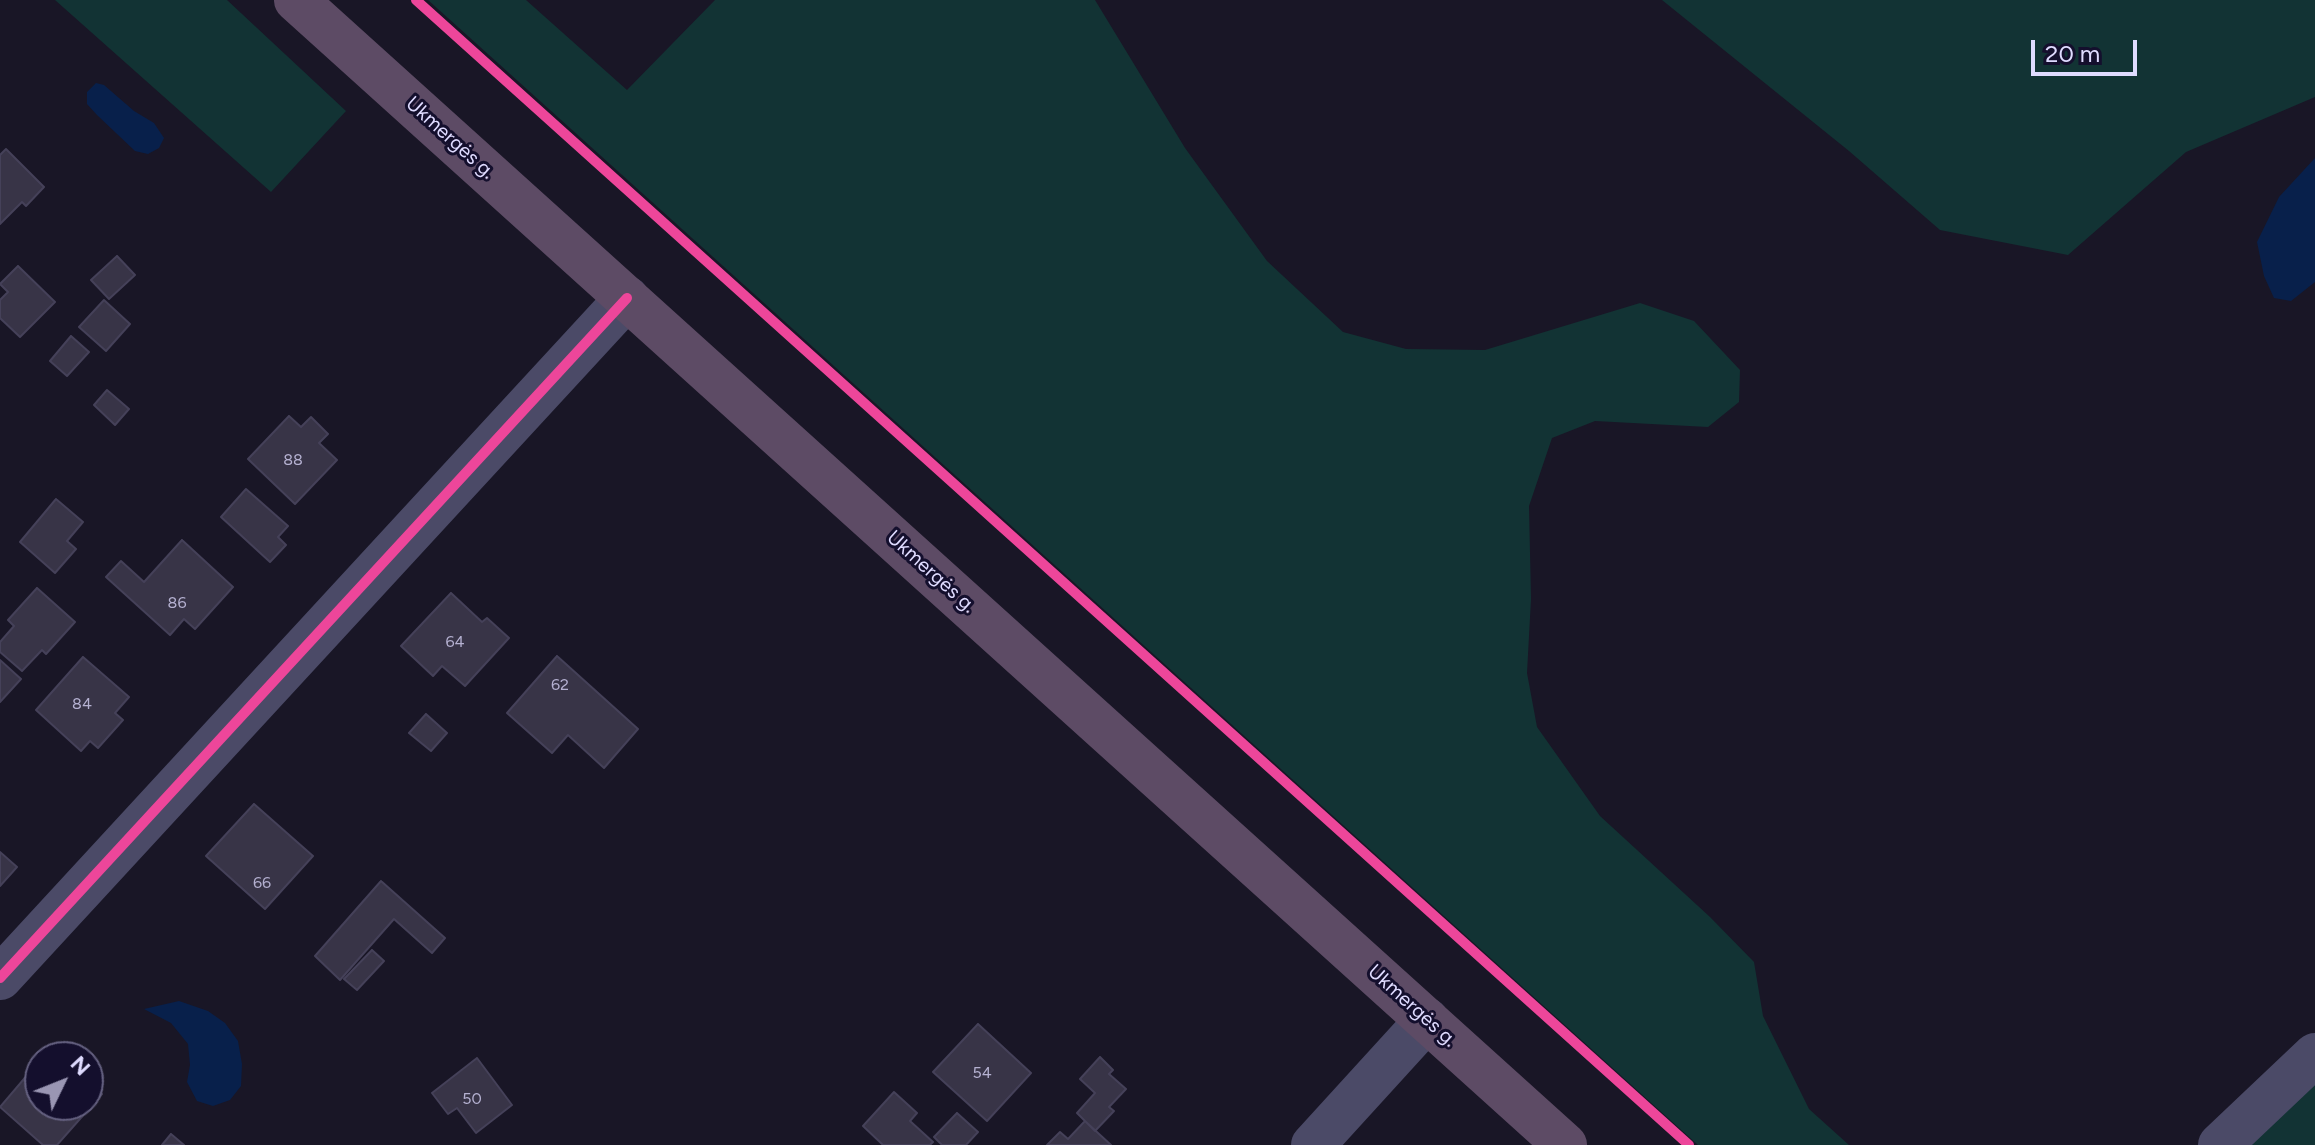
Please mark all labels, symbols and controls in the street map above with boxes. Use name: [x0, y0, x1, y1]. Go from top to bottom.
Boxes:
scale bar: [2035, 24, 2141, 74]
text: 20 m: [2045, 39, 2100, 68]
street label: Ukmergės g.: [401, 92, 499, 184]
house number: 88: [283, 450, 303, 470]
street label: Ukmergės g.: [882, 526, 980, 618]
house number: 86: [168, 593, 186, 613]
house number: 64: [446, 632, 464, 652]
house number: 62: [551, 675, 569, 695]
house number: 84: [72, 694, 92, 714]
house number: 66: [253, 873, 271, 893]
street label: Ukmergės g.: [1363, 960, 1461, 1052]
north arrow: [24, 1041, 104, 1121]
text: N: [65, 1050, 96, 1081]
house number: 54: [972, 1063, 992, 1083]
house number: 50: [462, 1089, 482, 1109]

